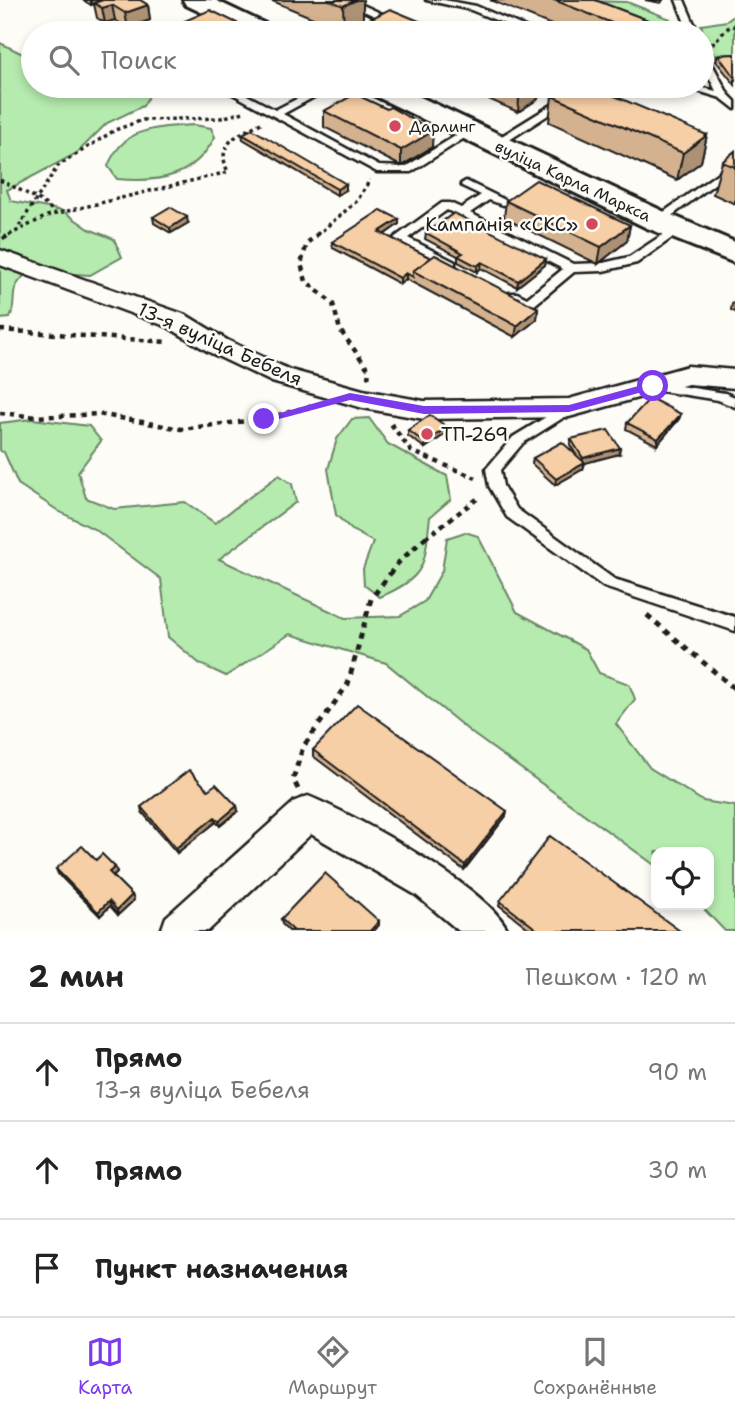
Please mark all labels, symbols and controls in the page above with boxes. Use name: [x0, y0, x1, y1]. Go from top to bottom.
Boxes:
search box: [21, 21, 714, 98]
icon: search: [45, 41, 83, 79]
text: Поиск: [101, 42, 177, 77]
place label: Дарлинг: [409, 116, 477, 137]
marker: Дарлинг: [387, 118, 403, 134]
street label: вуліца Карла Маркса: [492, 136, 654, 226]
place label: Кампанія «СКС»: [425, 212, 578, 237]
marker: Кампанія «СКС»: [584, 216, 600, 232]
street label: 13-я вуліца Бебеля: [134, 296, 306, 392]
route start: [637, 370, 668, 401]
route end: [248, 403, 279, 434]
place label: ТП-269: [441, 422, 508, 447]
marker: ТП-269: [419, 426, 435, 442]
map controls: [651, 847, 714, 910]
button: locate: [651, 847, 714, 910]
text: 2 мин: [28, 956, 124, 997]
text: Пешком · 120 m: [526, 962, 707, 992]
text: Прямо: [95, 1040, 183, 1075]
icon: ahead: [28, 1053, 66, 1091]
text: 90 m: [647, 1057, 707, 1087]
text: 13-я вуліца Бебеля: [95, 1075, 310, 1105]
icon: ahead: [28, 1151, 66, 1189]
text: Прямо: [95, 1153, 183, 1188]
text: 30 m: [648, 1155, 707, 1185]
icon: arrive: [28, 1249, 66, 1287]
text: Пункт назначения: [95, 1251, 348, 1286]
tab: Карта: [78, 1333, 132, 1400]
tab: Маршрут: [288, 1333, 377, 1400]
tab: Сохранённые: [533, 1333, 657, 1400]

